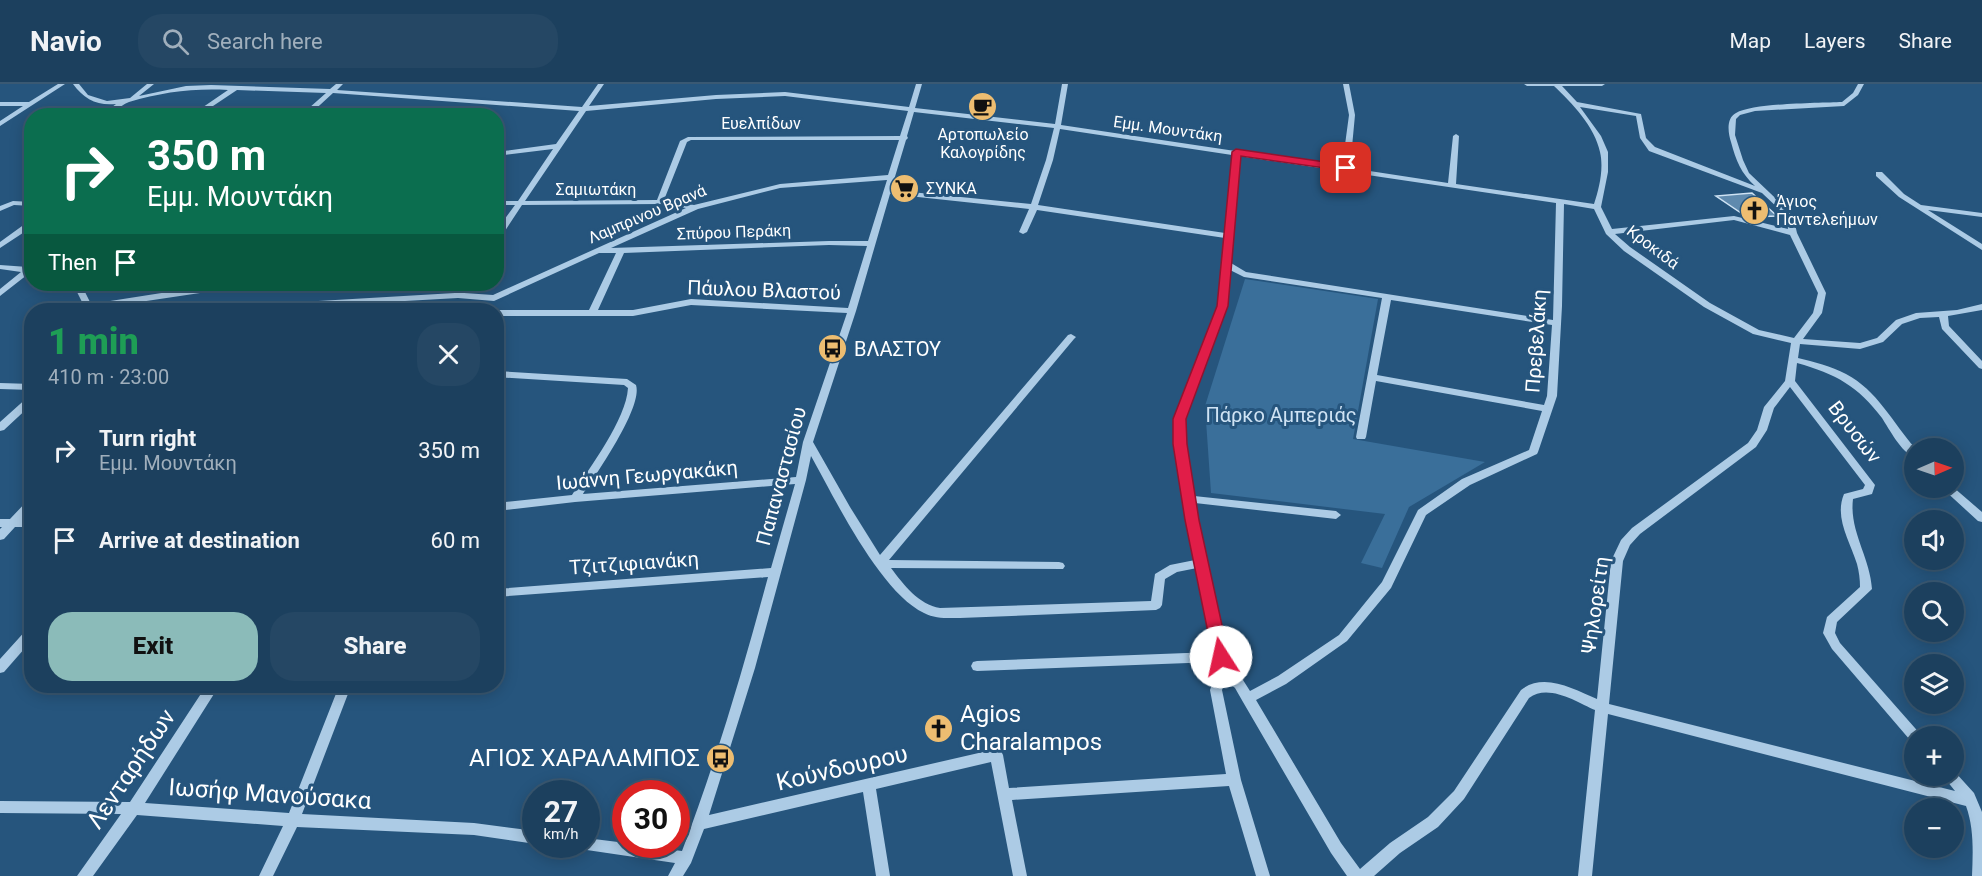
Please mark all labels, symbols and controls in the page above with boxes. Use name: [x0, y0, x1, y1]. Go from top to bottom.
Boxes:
search box: [138, 14, 558, 68]
text: Navio: [30, 25, 102, 58]
icon: search: [159, 25, 192, 58]
text: Search here: [207, 29, 323, 54]
text: Map: [1729, 29, 1771, 53]
text: Layers: [1804, 29, 1865, 53]
text: Share: [1898, 29, 1952, 53]
cafe icon: Αρτοπωλείο Καλογρίδης: [967, 90, 999, 122]
street label: Εμμ. Μουντάκη: [1112, 112, 1224, 146]
street label: Ευελπίδων: [721, 114, 801, 133]
place label: Αρτοπωλείο Καλογρίδης: [937, 125, 1029, 162]
text: 350 m: [147, 131, 266, 180]
icon: right: [48, 132, 126, 210]
pin: [1320, 142, 1371, 193]
icon: arrive: [1329, 151, 1362, 184]
supermarket icon: ΣΥΝΚΑ: [889, 172, 921, 204]
place label: ΣΥΝΚΑ: [926, 179, 977, 198]
street label: Σαμιωτάκη: [556, 180, 636, 199]
text: Εμμ. Μουντάκη: [147, 181, 333, 213]
street label: Λαμπρινου Βρανά: [585, 181, 709, 247]
place label: Άγιος Παντελεήμων: [1776, 192, 1878, 229]
church icon: Άγιος Παντελεήμων: [1739, 194, 1771, 226]
street label: Σπύρου Περάκη: [676, 221, 792, 243]
street label: Κροκιδά: [1623, 221, 1683, 273]
icon: arrive: [109, 246, 142, 279]
text: Then: [48, 250, 97, 275]
street label: Πάυλου Βλαστού: [687, 275, 841, 305]
street label: Πρεβελάκη: [1520, 288, 1552, 394]
text: 1 min: [48, 321, 139, 363]
button: close: [417, 323, 480, 386]
bus stop icon: ΒΛΑΣΤΟΥ: [817, 333, 849, 365]
place label: ΒΛΑΣΤΟΥ: [854, 337, 941, 361]
text: 410 m · 23:00: [48, 365, 169, 389]
street label: Βρυσών: [1823, 396, 1887, 468]
park label: Πάρκο Αμπεριάς: [1205, 403, 1357, 427]
street label: Παπαναστασίου: [751, 404, 811, 548]
text: Turn right: [99, 426, 196, 451]
icon: right: [48, 434, 81, 467]
text: 350 m: [418, 438, 480, 463]
north arrow: [1904, 438, 1964, 498]
map controls: [1904, 438, 1964, 858]
text: Εμμ. Μουντάκη: [99, 451, 237, 475]
street label: Ιωάννη Γεωργακάκη: [555, 455, 739, 495]
button: sound: [1904, 510, 1964, 570]
icon: arrive: [48, 524, 81, 557]
text: Arrive at destination: [99, 528, 300, 553]
text: 60 m: [431, 528, 480, 553]
street label: Τζιτζιφιανάκη: [568, 547, 700, 579]
street label: Ψηλορείτη: [1576, 555, 1614, 655]
button: search: [1904, 582, 1964, 642]
button: Exit: [48, 612, 258, 681]
button: Share: [270, 612, 480, 681]
position arrow: [1189, 625, 1253, 689]
button: layers: [1904, 654, 1964, 714]
place label: Agios Charalampos: [960, 700, 1102, 756]
street label: Λενταρήδων: [81, 704, 181, 834]
church icon: Agios Charalampos: [923, 712, 955, 744]
button: +: [1904, 726, 1964, 786]
street label: Κούνδουρου: [774, 739, 910, 797]
bus stop icon: ΑΓΙΟΣ ΧΑΡΑΛΑΜΠΟΣ: [705, 742, 737, 774]
place label: ΑΓΙΟΣ ΧΑΡΑΛΑΜΠΟΣ: [469, 744, 700, 772]
street label: Ιωσήφ Μανούσακα: [168, 773, 373, 815]
speed limit sign: 30: [612, 780, 690, 858]
text: 27: [544, 794, 578, 829]
button: −: [1904, 798, 1964, 858]
text: km/h: [543, 825, 579, 843]

